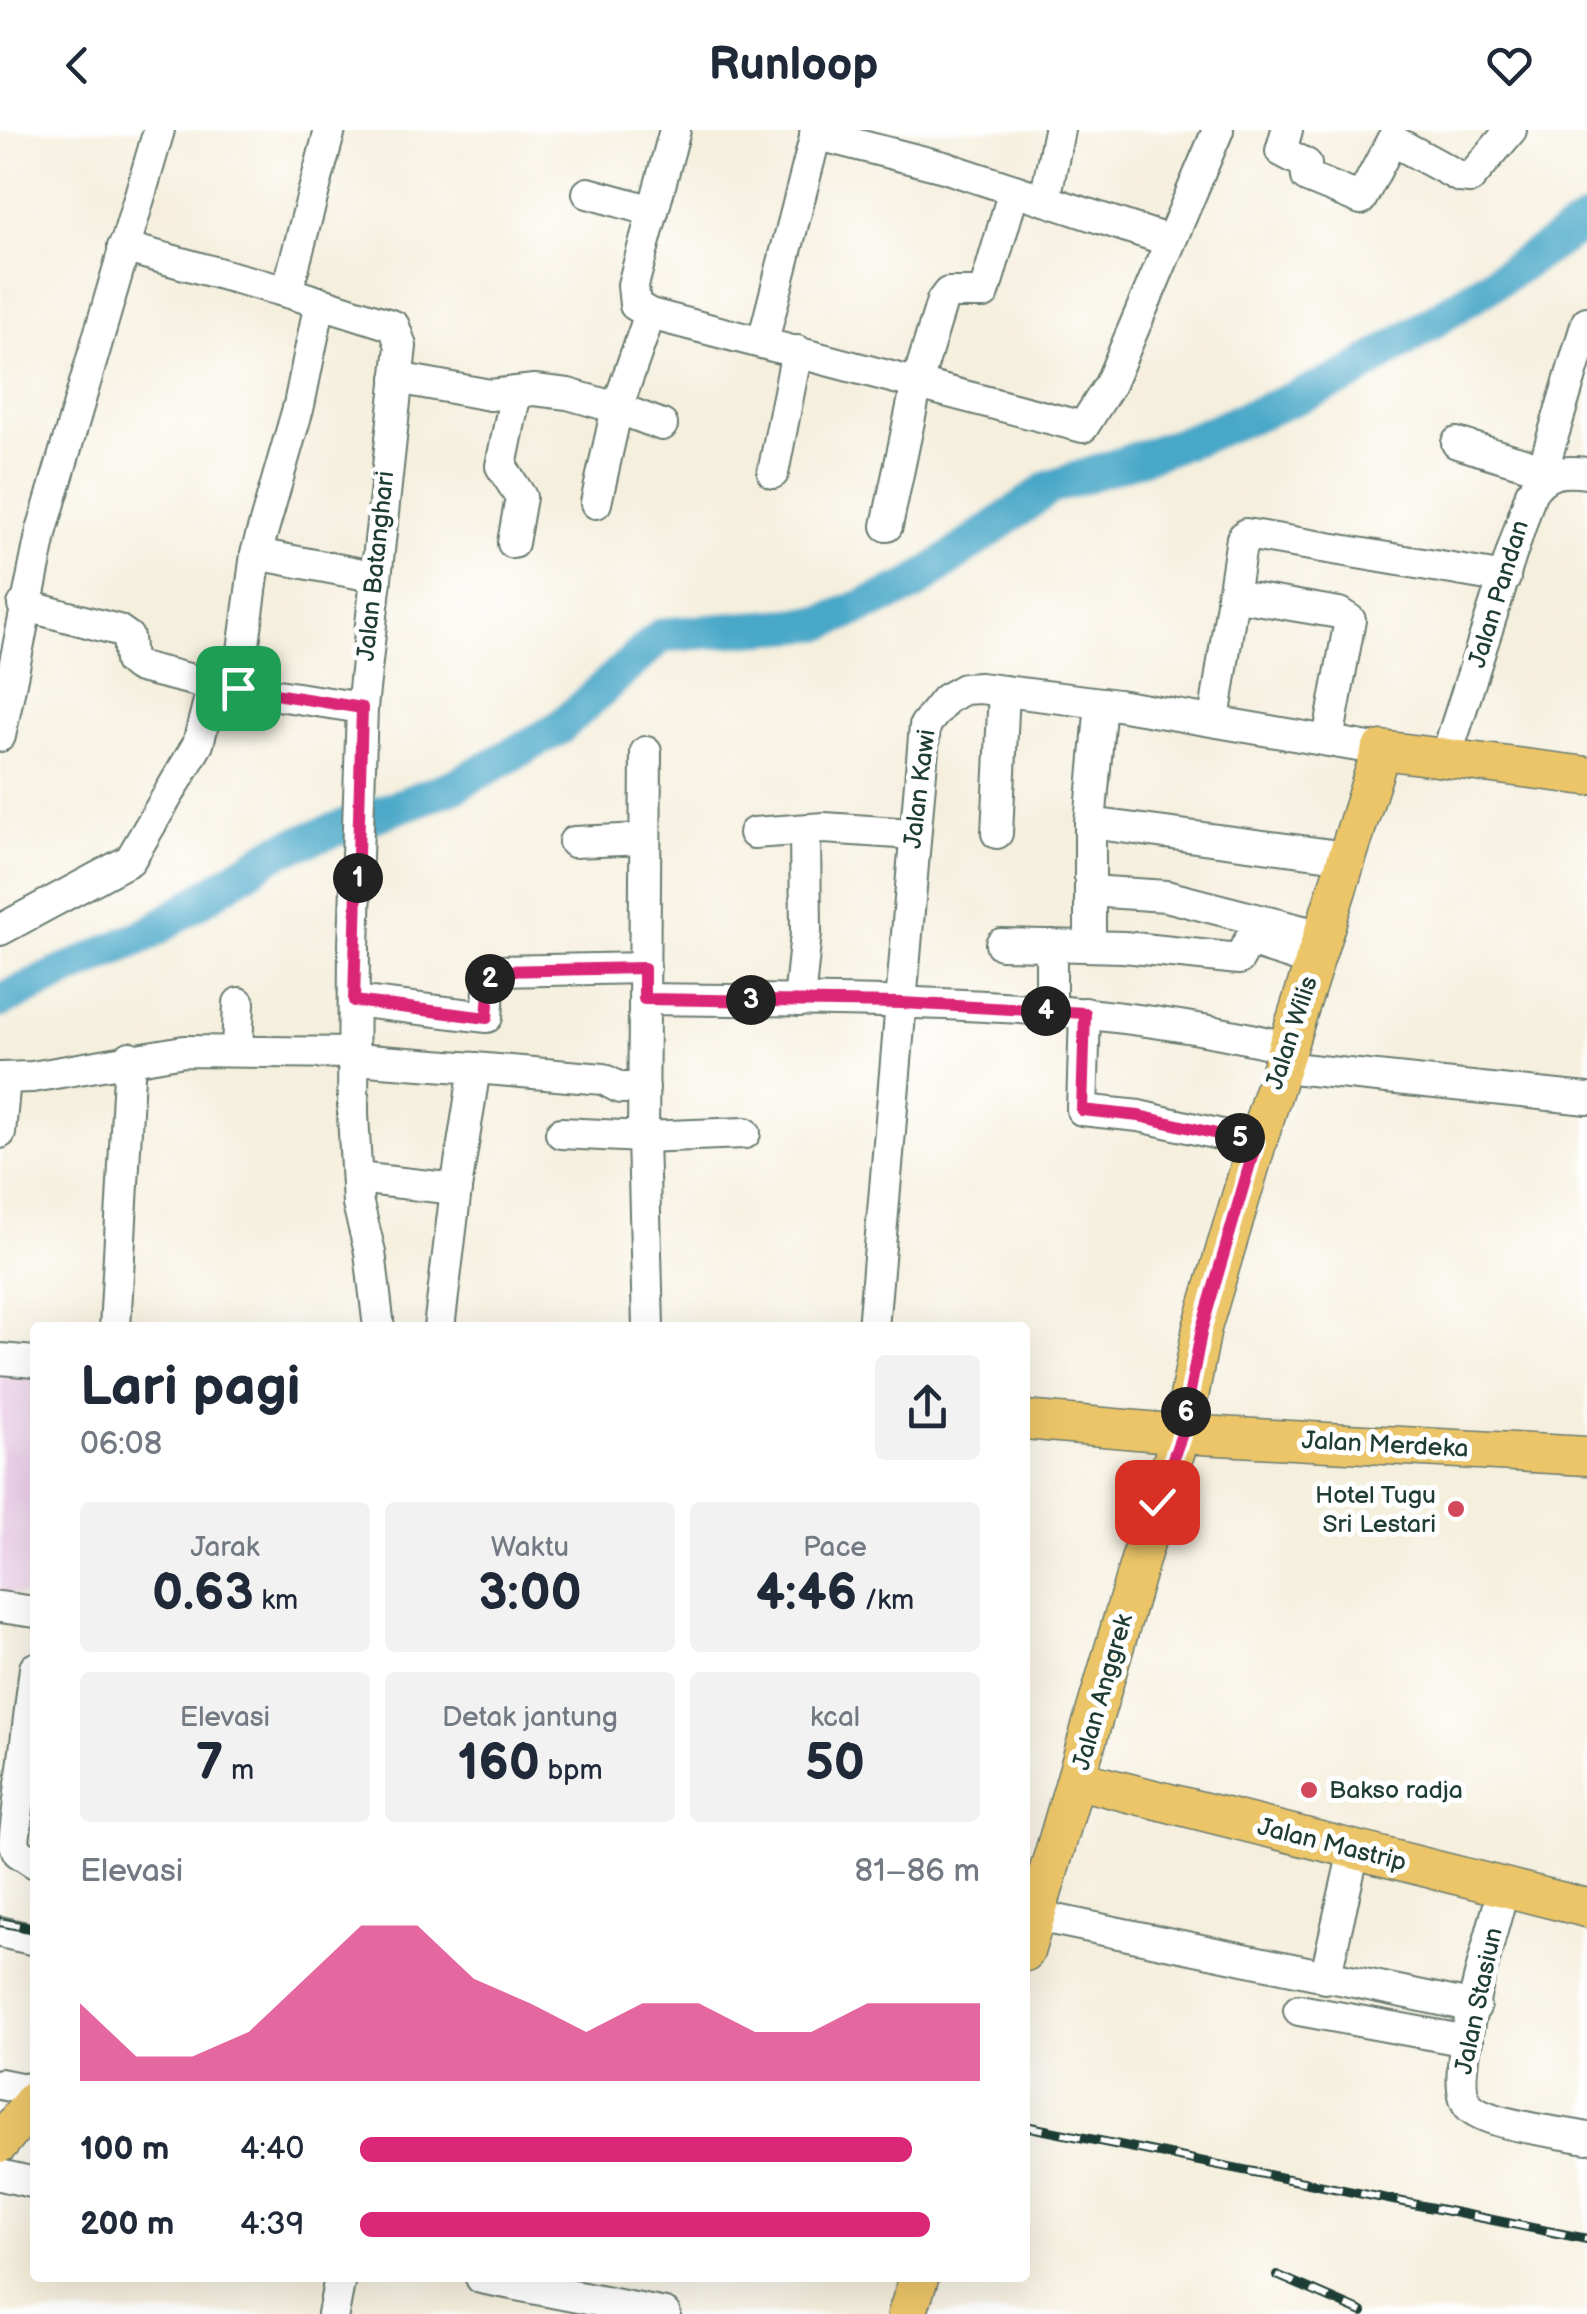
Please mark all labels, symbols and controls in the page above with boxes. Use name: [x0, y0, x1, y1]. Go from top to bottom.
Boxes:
icon: back: [50, 38, 105, 93]
text: Runloop: [709, 38, 878, 93]
icon: heart: [1482, 38, 1537, 93]
street label: Jalan Batanghari: [351, 469, 401, 663]
street label: Jalan Pandan: [1462, 516, 1536, 672]
pin: [196, 646, 281, 731]
icon: arrive: [211, 661, 266, 716]
street label: Jalan Kawi: [897, 728, 943, 850]
pin: 1: [333, 853, 383, 903]
text: 1: [352, 861, 364, 894]
pin: 2: [465, 954, 515, 1004]
text: 2: [482, 962, 498, 995]
street label: Jalan Wilis: [1259, 972, 1325, 1094]
pin: 3: [726, 975, 776, 1025]
text: 3: [743, 983, 759, 1016]
pin: 4: [1021, 986, 1071, 1036]
text: 4: [1038, 994, 1054, 1027]
pin: 5: [1215, 1113, 1265, 1163]
text: 5: [1232, 1121, 1248, 1154]
text: Lari pagi: [80, 1354, 300, 1421]
button: share: [875, 1355, 980, 1460]
pin: 6: [1161, 1387, 1211, 1437]
text: 6: [1178, 1395, 1194, 1428]
text: 06:08: [80, 1425, 162, 1464]
street label: Jalan Merdeka: [1301, 1425, 1469, 1465]
pin: [1115, 1460, 1200, 1545]
icon: check: [1130, 1475, 1185, 1530]
place label: Hotel Tugu Sri Lestari: [1315, 1480, 1436, 1540]
marker: Hotel Tugu Sri Lestari: [1445, 1498, 1467, 1520]
text: Jarak: [190, 1531, 260, 1564]
text: Waktu: [491, 1531, 569, 1564]
text: Pace: [803, 1531, 867, 1564]
text: 0.63: [152, 1564, 254, 1624]
text: 3:00: [478, 1564, 582, 1624]
text: 4:46: [756, 1564, 857, 1624]
text: km: [254, 1584, 298, 1617]
text: /km: [857, 1584, 914, 1617]
street label: Jalan Anggrek: [1066, 1610, 1140, 1774]
text: Elevasi: [180, 1701, 270, 1734]
text: Detak jantung: [442, 1701, 618, 1734]
text: kcal: [810, 1701, 860, 1734]
text: 7: [196, 1734, 223, 1794]
text: 160: [457, 1734, 540, 1794]
text: 50: [805, 1734, 865, 1794]
text: m: [223, 1754, 254, 1787]
text: bpm: [540, 1754, 603, 1787]
place label: Bakso radja: [1329, 1775, 1463, 1806]
marker: Bakso radja: [1298, 1779, 1320, 1801]
street label: Jalan Mastrip: [1254, 1812, 1410, 1878]
text: Elevasi: [80, 1852, 183, 1891]
text: 81–86 m: [855, 1852, 980, 1891]
street label: Jalan Stasiun: [1448, 1925, 1510, 2077]
text: 100 m: [80, 2130, 169, 2169]
text: 4:40: [240, 2130, 304, 2169]
text: 200 m: [80, 2205, 174, 2244]
text: 4:39: [240, 2205, 304, 2244]

